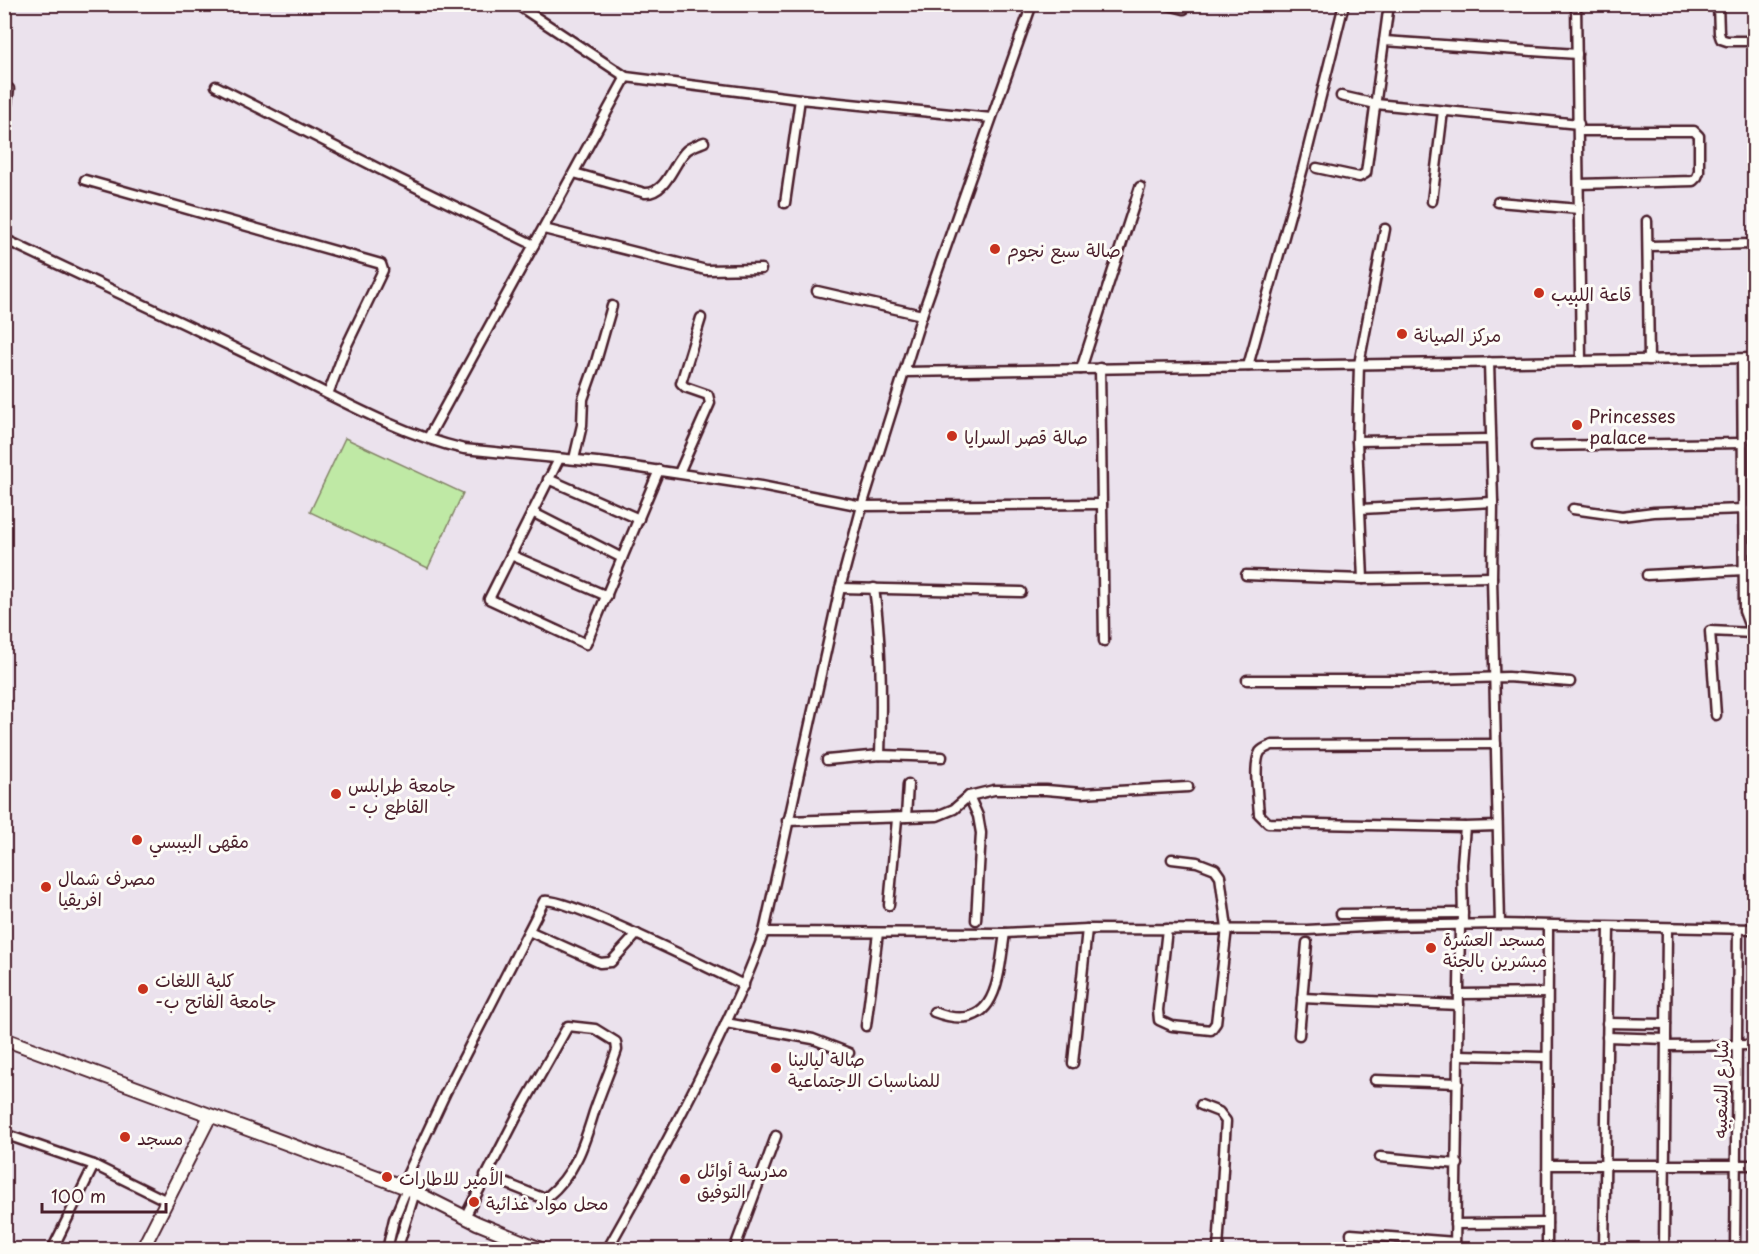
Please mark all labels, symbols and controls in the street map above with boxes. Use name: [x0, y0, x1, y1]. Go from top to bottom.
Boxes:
place label: صالة سبع نجوم: [1007, 236, 1121, 265]
marker: صالة سبع نجوم: [988, 242, 1002, 256]
place label: قاعة اللبيب: [1551, 280, 1631, 307]
marker: قاعة اللبيب: [1532, 286, 1546, 300]
place label: مركز الصيانة: [1414, 321, 1501, 348]
marker: مركز الصيانة: [1395, 327, 1409, 341]
place label: Princesses palace: [1589, 402, 1675, 450]
marker: Princesses palace: [1570, 418, 1584, 432]
place label: صالة قصر السرايا: [964, 423, 1088, 450]
marker: صالة قصر السرايا: [945, 429, 959, 443]
place label: جامعة طرابلس - القاطع ب: [348, 771, 456, 820]
marker: جامعة طرابلس - القاطع ب: [329, 787, 343, 801]
place label: مقهى البيبسي: [149, 827, 249, 858]
marker: مقهى البيبسي: [130, 833, 144, 847]
place label: مصرف شمال افريقيا: [58, 864, 155, 912]
marker: مصرف شمال افريقيا: [39, 880, 53, 894]
place label: مسجد العشرة مبشرين بالجنة: [1443, 925, 1547, 973]
marker: مسجد العشرة مبشرين بالجنة: [1424, 941, 1438, 955]
place label: كلية اللغات -جامعة الفاتح ب: [155, 966, 277, 1014]
marker: كلية اللغات -جامعة الفاتح ب: [136, 982, 150, 996]
street label: شارع الشعبيه: [1706, 1039, 1734, 1139]
place label: صالة ليالينا للمناسبات الاجتماعية: [788, 1045, 940, 1093]
marker: صالة ليالينا للمناسبات الاجتماعية: [769, 1061, 783, 1075]
place label: مسجد: [137, 1124, 183, 1151]
marker: مسجد: [118, 1130, 132, 1144]
place label: مدرسة أوائل التوفيق: [697, 1156, 788, 1204]
place label: الأمير للاطارات: [399, 1164, 504, 1191]
marker: الأمير للاطارات: [380, 1170, 394, 1184]
marker: مدرسة أوائل التوفيق: [678, 1172, 692, 1186]
scale bar: [42, 1176, 166, 1214]
text: 100 m: [51, 1182, 106, 1209]
place label: محل مواد غذائية: [486, 1189, 608, 1216]
marker: محل مواد غذائية: [467, 1195, 481, 1209]

